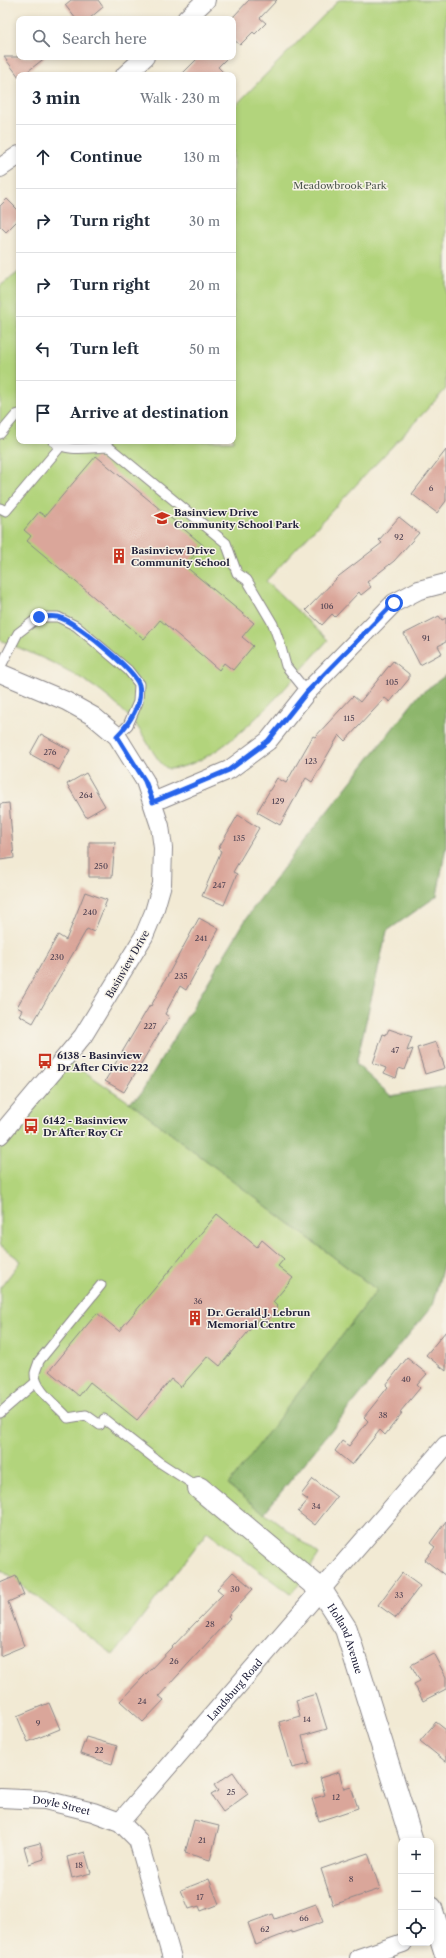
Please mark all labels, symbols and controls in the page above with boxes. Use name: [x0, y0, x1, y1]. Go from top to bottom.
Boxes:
search box: [16, 16, 236, 60]
icon: search: [30, 27, 52, 49]
text: Search here: [62, 29, 147, 48]
text: 3 min: [32, 88, 81, 108]
text: Walk · 230 m: [140, 90, 220, 106]
icon: ahead: [32, 146, 54, 168]
text: Continue: [70, 147, 142, 166]
text: 130 m: [184, 149, 220, 165]
park label: Meadowbrook Park: [293, 179, 388, 192]
icon: right: [32, 210, 54, 232]
text: Turn right: [70, 211, 150, 230]
text: 30 m: [189, 213, 220, 229]
icon: right: [32, 274, 54, 296]
text: Turn right: [70, 275, 150, 294]
text: 20 m: [189, 277, 220, 293]
icon: left: [32, 338, 54, 360]
text: Turn left: [70, 339, 139, 358]
text: 50 m: [189, 341, 220, 357]
icon: arrive: [32, 402, 54, 424]
text: Arrive at destination: [70, 403, 229, 422]
house number: 6: [429, 483, 434, 493]
place label: Basinview Drive Community School Park: [174, 506, 300, 531]
school or university icon: Basinview Drive Community School Park: [153, 509, 171, 527]
house number: 92: [394, 532, 404, 542]
place label: Basinview Drive Community School: [131, 544, 230, 569]
building icon: Basinview Drive Community School: [110, 547, 128, 565]
route start: [385, 594, 403, 612]
house number: 106: [320, 601, 334, 611]
route end: [30, 608, 48, 626]
house number: 91: [422, 633, 431, 643]
house number: 105: [386, 677, 398, 687]
house number: 115: [343, 713, 355, 723]
house number: 276: [43, 747, 57, 757]
house number: 123: [305, 756, 317, 766]
house number: 264: [79, 790, 93, 800]
house number: 129: [272, 796, 285, 806]
house number: 135: [233, 833, 245, 843]
house number: 250: [94, 861, 108, 871]
house number: 247: [212, 880, 226, 890]
house number: 240: [83, 907, 97, 917]
street label: Basinview Drive: [103, 928, 152, 1000]
house number: 241: [195, 933, 208, 943]
house number: 230: [50, 952, 64, 962]
house number: 235: [174, 971, 188, 981]
house number: 227: [143, 1021, 157, 1031]
house number: 47: [391, 1045, 399, 1055]
place label: 6138 - Basinview Dr After Civic 222: [57, 1049, 149, 1074]
bus stop icon: 6138 - Basinview Dr After Civic 222: [36, 1052, 54, 1070]
place label: 6142 - Basinview Dr After Roy Cr: [43, 1114, 128, 1139]
bus stop icon: 6142 - Basinview Dr After Roy Cr: [22, 1117, 40, 1135]
house number: 36: [193, 1296, 203, 1306]
place label: Dr. Gerald J. Lebrun Memorial Centre: [207, 1306, 311, 1331]
building icon: Dr. Gerald J. Lebrun Memorial Centre: [186, 1309, 204, 1327]
house number: 40: [401, 1374, 411, 1384]
house number: 38: [378, 1410, 388, 1420]
house number: 34: [311, 1501, 321, 1511]
house number: 30: [230, 1584, 240, 1594]
house number: 33: [395, 1590, 403, 1600]
street label: Holland Avenue: [324, 1601, 366, 1676]
house number: 28: [205, 1619, 215, 1629]
house number: 26: [169, 1656, 179, 1666]
street label: Landsburg Road: [205, 1656, 265, 1724]
house number: 24: [137, 1696, 147, 1706]
house number: 14: [303, 1714, 311, 1724]
house number: 9: [36, 1718, 41, 1728]
house number: 22: [94, 1745, 104, 1755]
house number: 25: [227, 1787, 235, 1797]
house number: 12: [332, 1792, 340, 1802]
street label: Doyle Street: [32, 1793, 92, 1818]
house number: 21: [198, 1835, 207, 1845]
map controls: [398, 1838, 434, 1946]
button: +: [398, 1838, 434, 1874]
house number: 18: [75, 1860, 83, 1870]
house number: 8: [349, 1874, 354, 1884]
button: −: [398, 1874, 434, 1910]
house number: 17: [196, 1892, 204, 1902]
button: locate: [398, 1910, 434, 1946]
house number: 66: [299, 1913, 309, 1923]
house number: 62: [260, 1924, 270, 1934]

